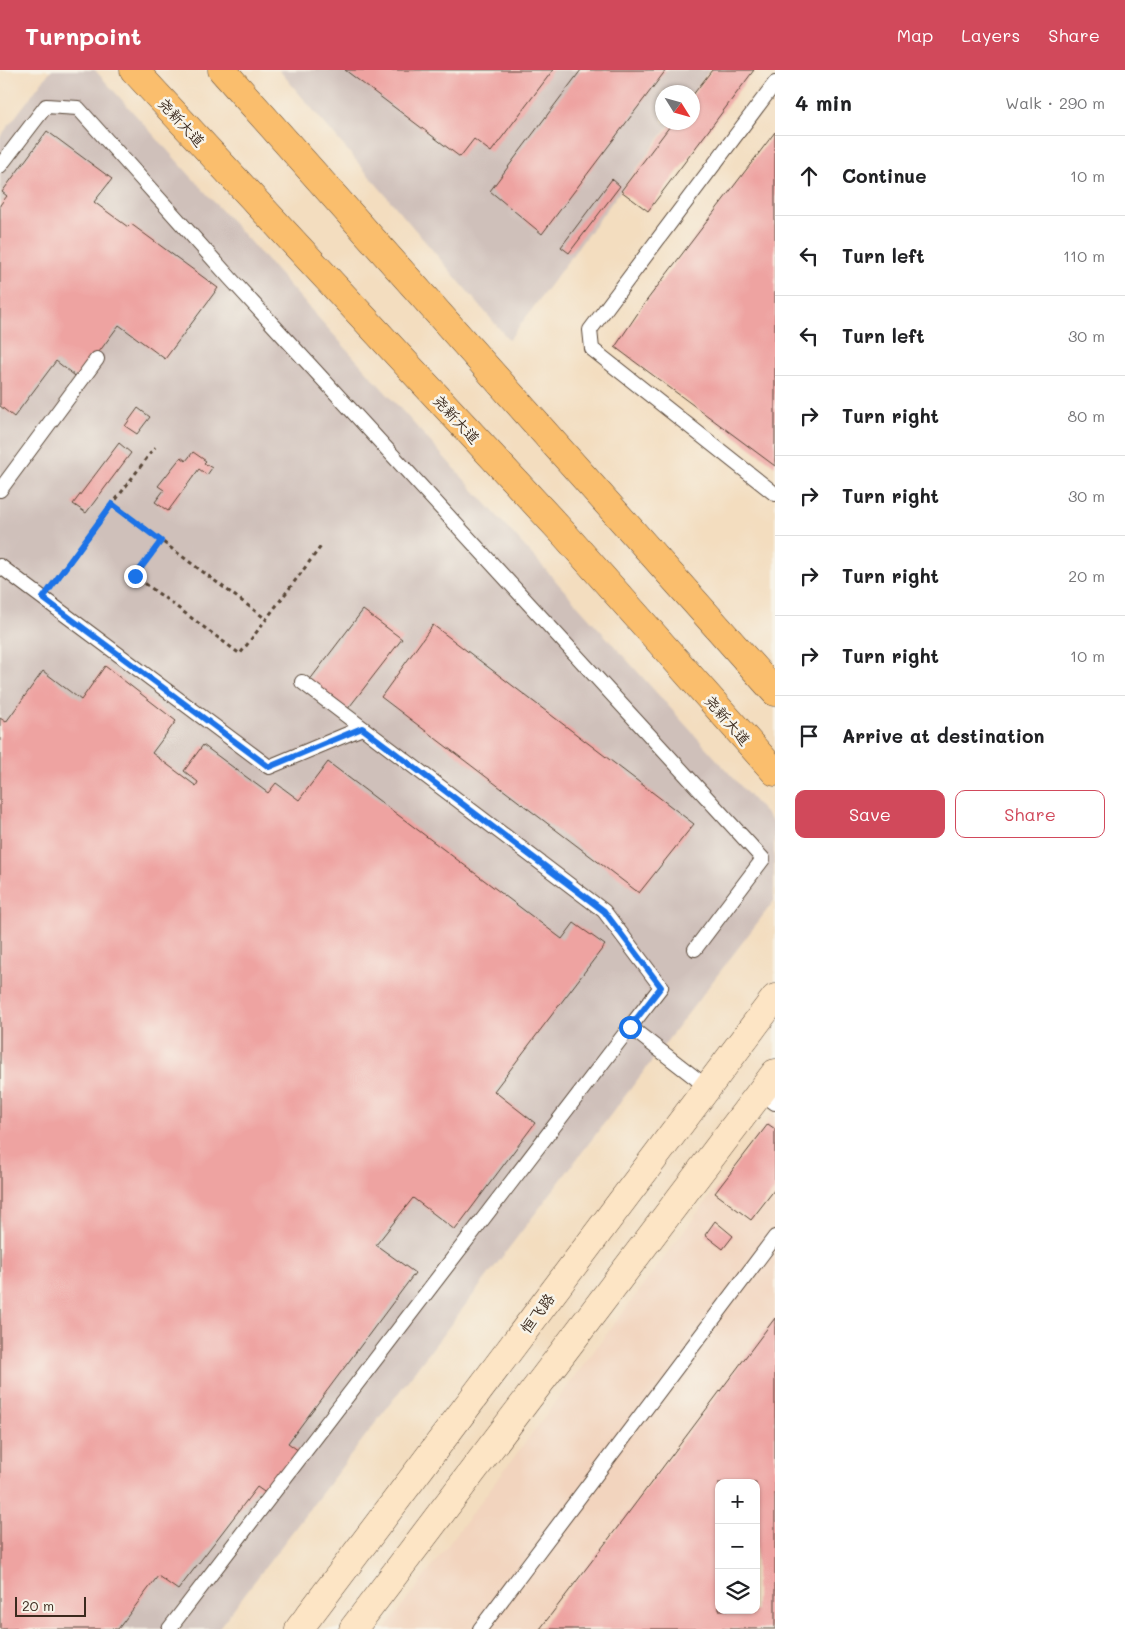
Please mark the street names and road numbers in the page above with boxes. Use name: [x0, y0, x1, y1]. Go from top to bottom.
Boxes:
street label: 尧新大道: [154, 93, 210, 151]
street label: 尧新大道: [429, 390, 485, 448]
street label: 尧新大道: [701, 691, 755, 749]
street label: 恒飞路: [515, 1289, 559, 1337]

